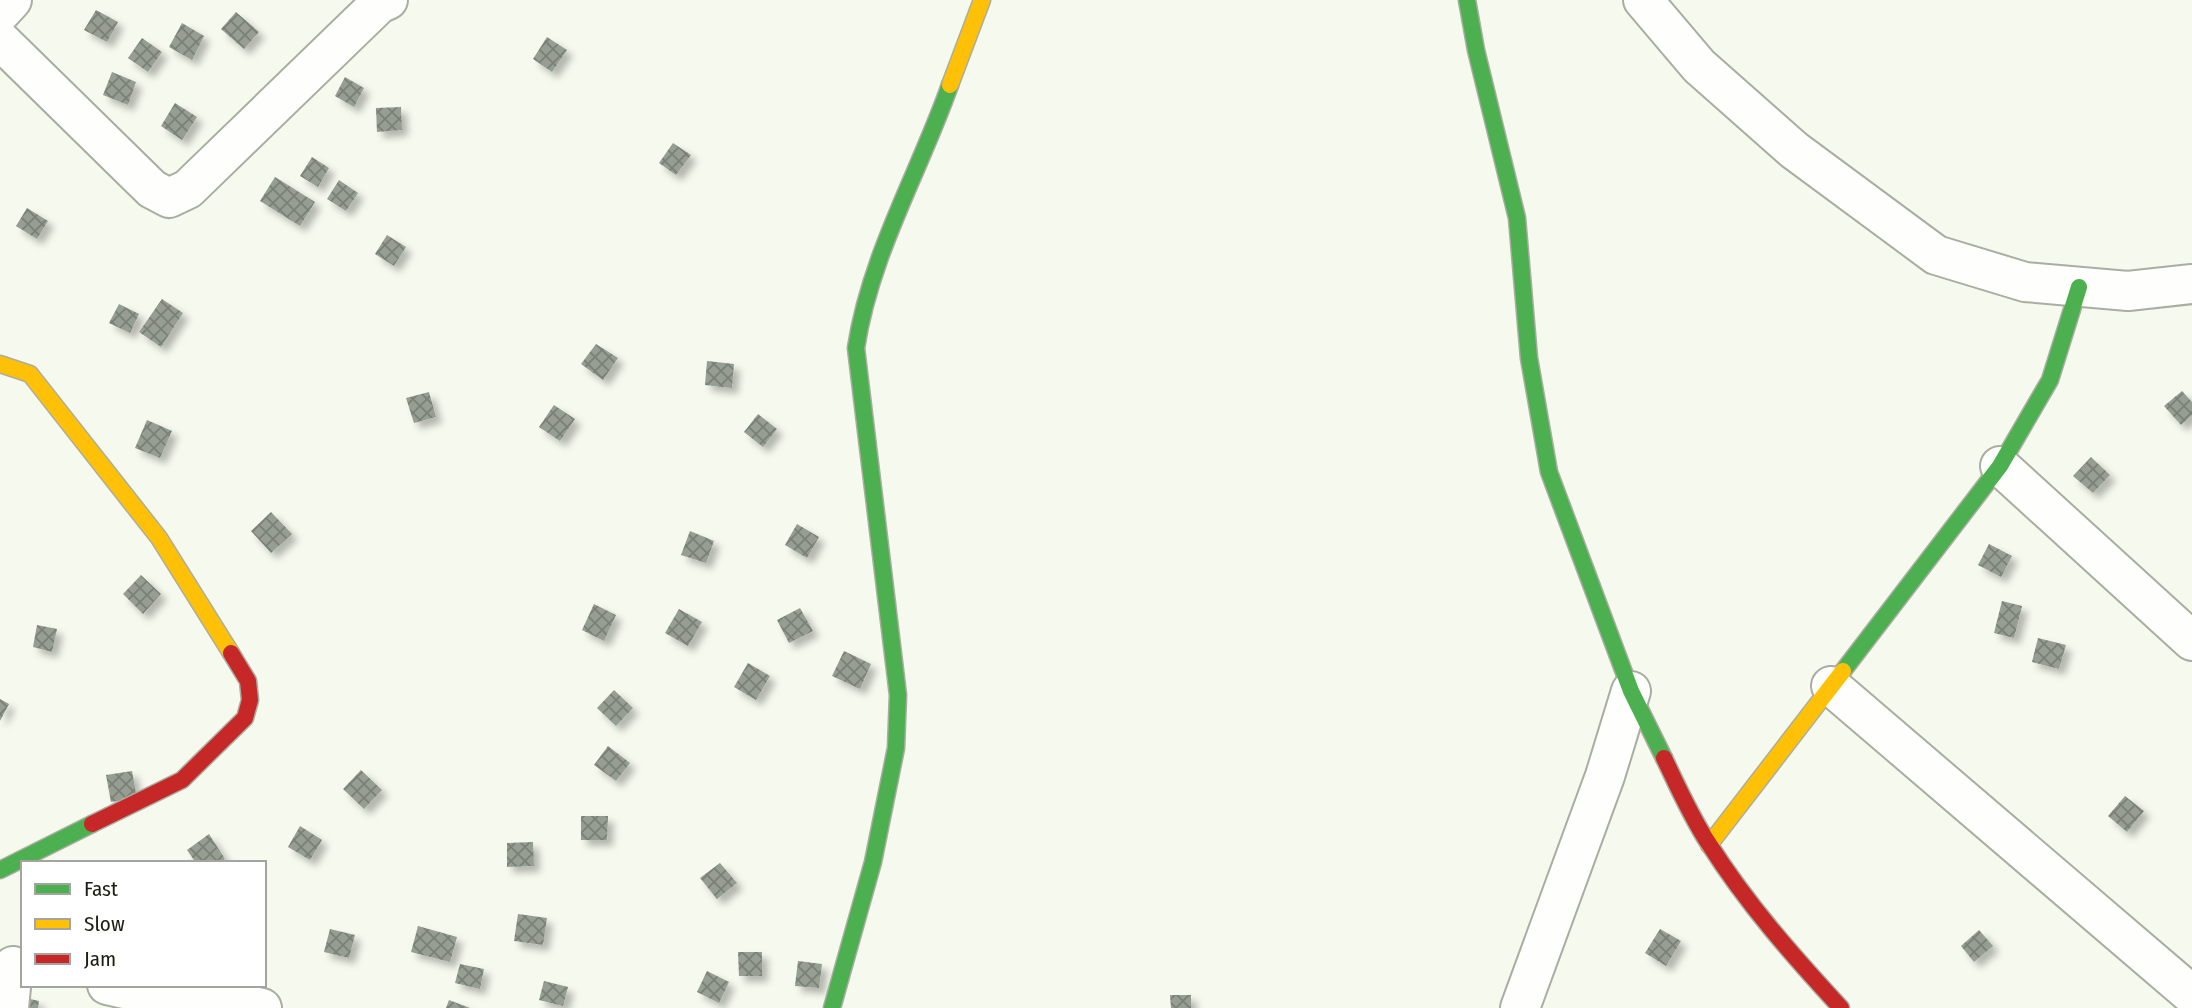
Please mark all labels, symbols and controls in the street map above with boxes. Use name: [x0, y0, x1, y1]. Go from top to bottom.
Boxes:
legend: [21, 861, 266, 987]
text: Fast: [84, 876, 118, 902]
text: Slow: [84, 911, 125, 937]
text: Jam: [84, 946, 116, 972]

